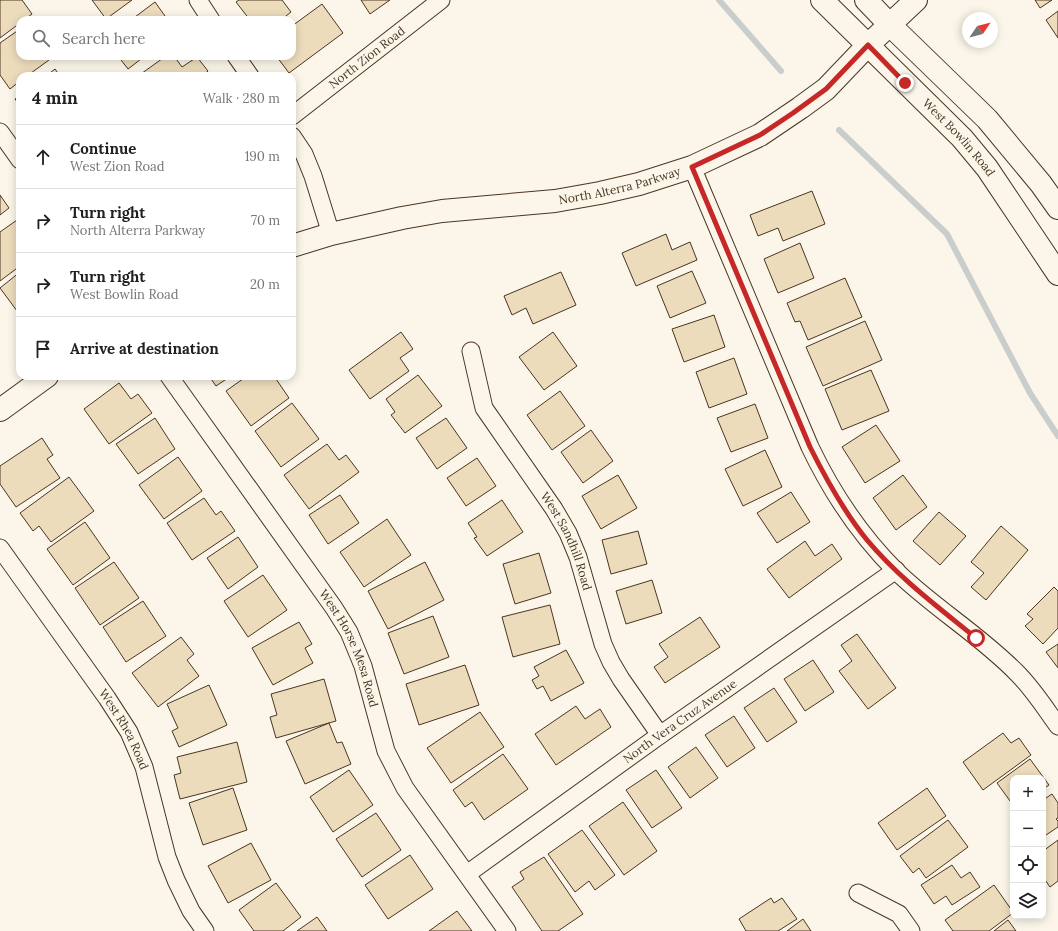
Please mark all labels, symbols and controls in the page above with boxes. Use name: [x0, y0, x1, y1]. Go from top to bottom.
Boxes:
north arrow: [962, 12, 998, 48]
search box: [16, 16, 296, 60]
street label: North Zion Road: [326, 23, 408, 92]
icon: search: [30, 27, 52, 49]
text: Search here: [62, 29, 145, 48]
route end: [896, 74, 914, 92]
text: 4 min: [32, 87, 78, 109]
text: Walk · 280 m: [203, 90, 280, 107]
street label: West Bowlin Road: [920, 95, 998, 179]
text: Continue: [70, 139, 136, 158]
icon: ahead: [32, 146, 54, 168]
text: 190 m: [245, 148, 280, 165]
text: West Zion Road: [70, 158, 165, 175]
street label: North Alterra Parkway: [557, 163, 683, 207]
text: Turn right: [70, 203, 146, 222]
icon: right: [32, 210, 54, 232]
text: 70 m: [251, 212, 280, 229]
text: North Alterra Parkway: [70, 222, 205, 239]
text: Turn right: [70, 267, 146, 286]
icon: right: [32, 274, 54, 296]
text: 20 m: [250, 276, 280, 293]
text: West Bowlin Road: [70, 286, 179, 303]
icon: arrive: [32, 338, 54, 360]
text: Arrive at destination: [70, 339, 219, 358]
street label: West Sandhill Road: [538, 489, 595, 592]
street label: West Horse Mesa Road: [316, 586, 382, 709]
route start: [967, 629, 985, 647]
street label: North Vera Cruz Avenue: [620, 675, 740, 766]
street label: West Rhea Road: [96, 686, 152, 772]
map controls: [1010, 775, 1046, 919]
button: +: [1010, 775, 1046, 811]
button: −: [1010, 811, 1046, 847]
button: locate: [1010, 847, 1046, 883]
button: layers: [1010, 883, 1046, 919]

